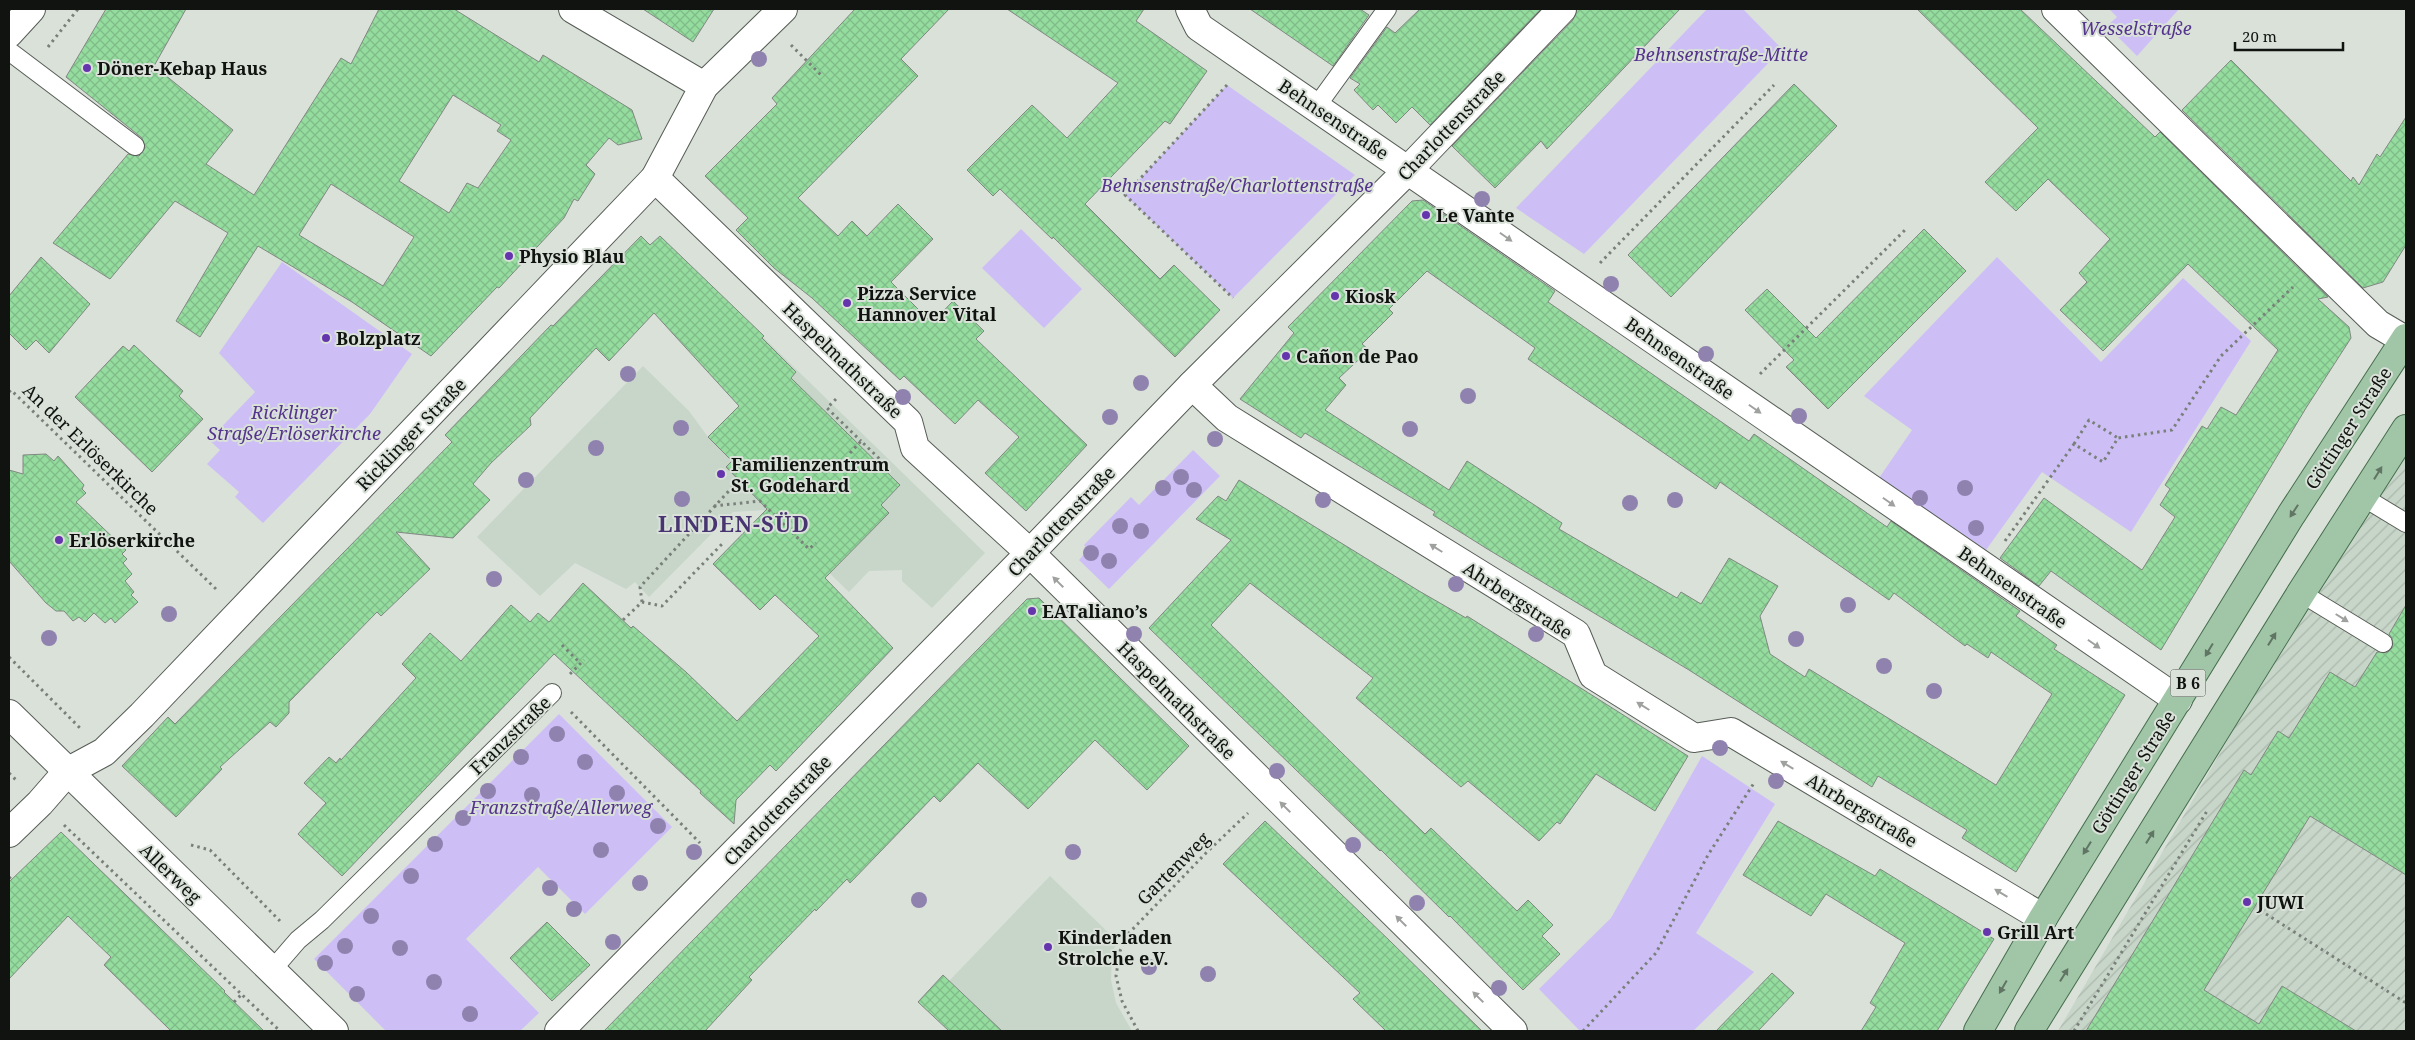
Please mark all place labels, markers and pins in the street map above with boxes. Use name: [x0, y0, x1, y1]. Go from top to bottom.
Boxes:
place label: Döner-Kebap Haus: [97, 56, 268, 80]
marker: Döner-Kebap Haus: [81, 62, 93, 74]
place label: Le Vante: [1436, 203, 1515, 227]
marker: Le Vante: [1420, 209, 1432, 221]
place label: Physio Blau: [519, 244, 625, 268]
marker: Physio Blau: [503, 250, 515, 262]
place label: Pizza Service Hannover Vital: [857, 281, 997, 326]
place label: Kiosk: [1345, 284, 1396, 308]
marker: Kiosk: [1329, 290, 1341, 302]
marker: Pizza Service Hannover Vital: [841, 297, 853, 309]
place label: Bolzplatz: [336, 326, 421, 350]
marker: Bolzplatz: [320, 332, 332, 344]
place label: Cañon de Pao: [1296, 344, 1419, 368]
marker: Cañon de Pao: [1280, 350, 1292, 362]
place label: Familienzentrum St. Godehard: [731, 452, 890, 497]
marker: Familienzentrum St. Godehard: [715, 468, 727, 480]
place label: Erlöserkirche: [69, 528, 195, 552]
marker: Erlöserkirche: [53, 534, 65, 546]
place label: EATaliano’s: [1042, 599, 1148, 623]
marker: EATaliano’s: [1026, 605, 1038, 617]
place label: JUWI: [2256, 890, 2304, 914]
marker: JUWI: [2241, 896, 2253, 908]
place label: Grill Art: [1997, 920, 2074, 944]
place label: Kinderladen Strolche e.V.: [1058, 925, 1172, 970]
marker: Grill Art: [1981, 926, 1993, 938]
marker: Kinderladen Strolche e.V.: [1042, 941, 1054, 953]

